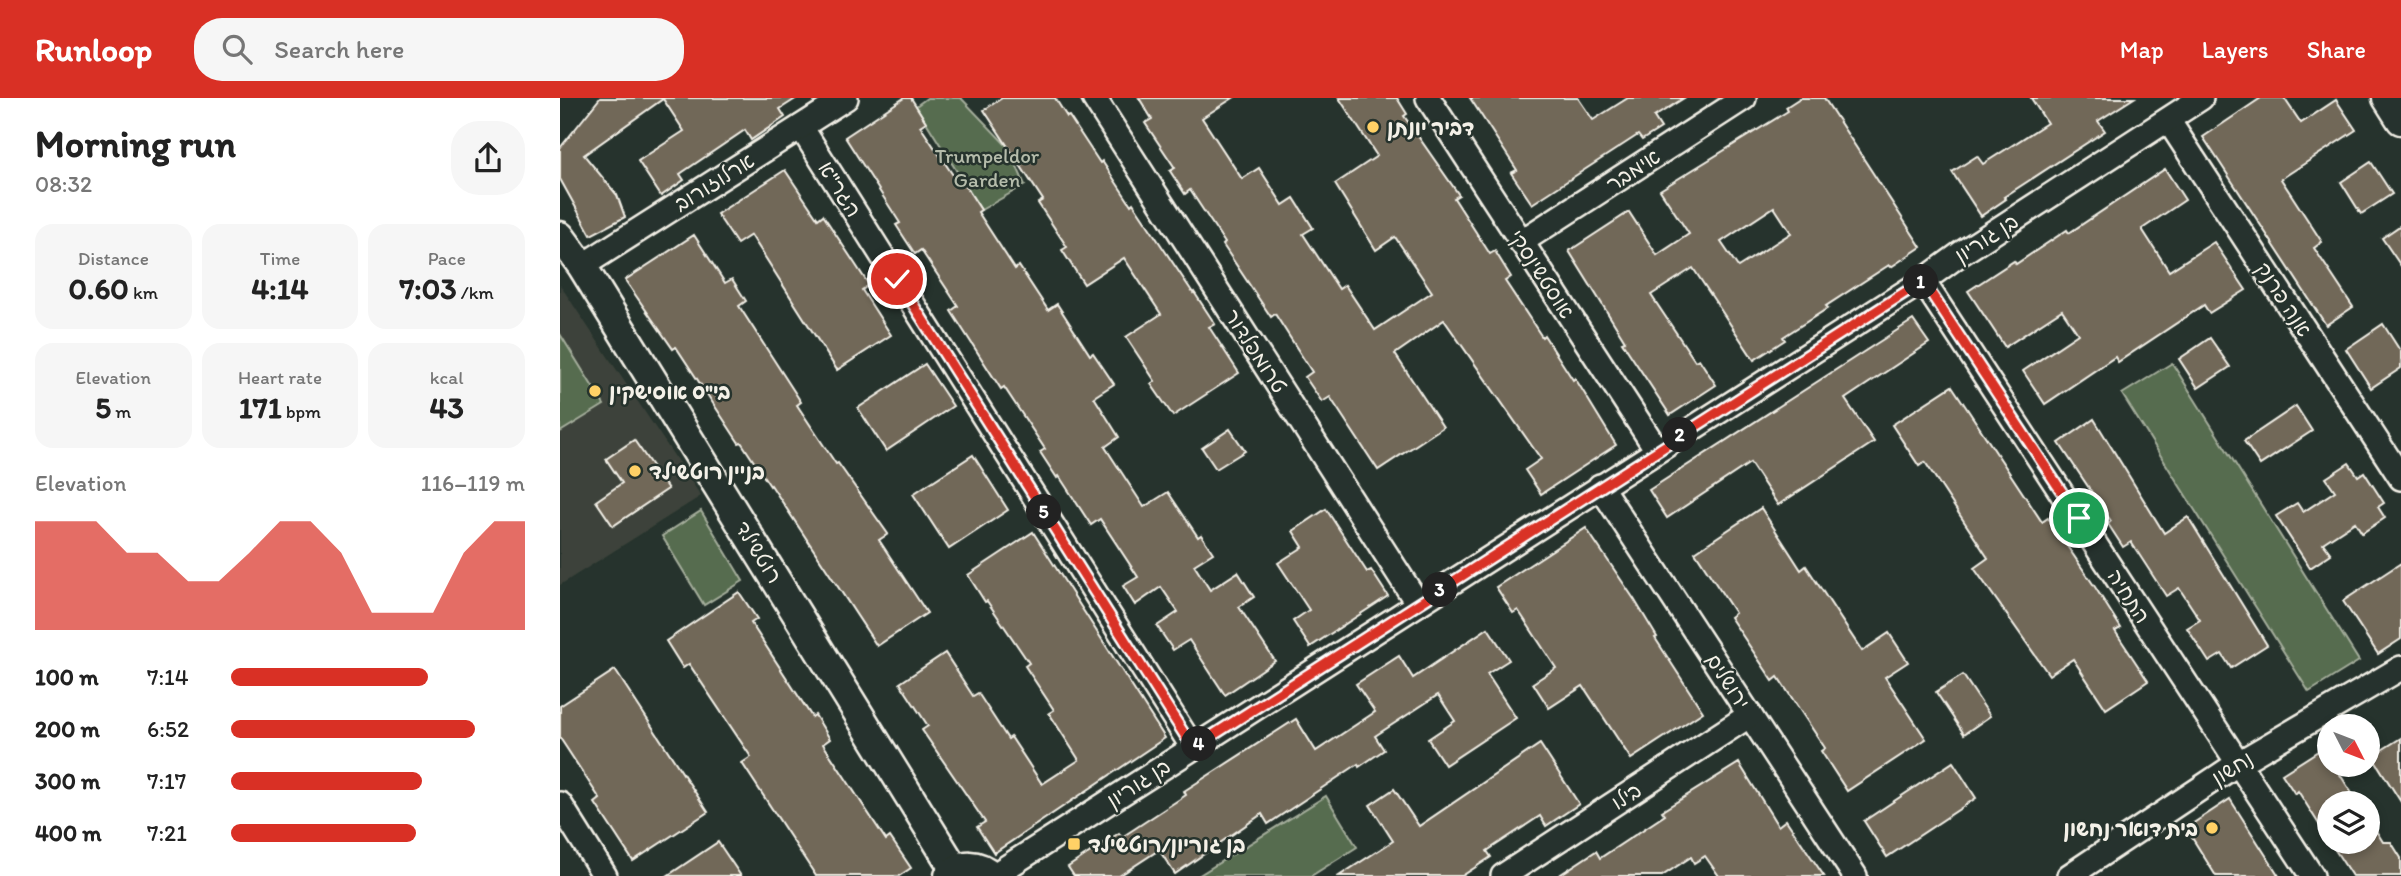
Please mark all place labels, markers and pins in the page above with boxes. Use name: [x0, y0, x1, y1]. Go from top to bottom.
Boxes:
place label: דביר יונתן: [1387, 115, 1474, 141]
marker: דביר יונתן: [1365, 119, 1381, 135]
pin: [867, 249, 927, 309]
pin: 1: [1904, 264, 1938, 300]
place label: בי"ס אוסישקין: [609, 379, 731, 405]
marker: בי"ס אוסישקין: [587, 383, 603, 399]
pin: 2: [1662, 418, 1698, 452]
place label: בניין רוטשילד: [649, 459, 765, 485]
marker: בניין רוטשילד: [627, 463, 643, 479]
pin: [2049, 488, 2109, 548]
pin: 5: [1026, 494, 1062, 530]
pin: 3: [1422, 573, 1458, 608]
pin: 4: [1182, 726, 1216, 762]
place label: בית דואר נחשון: [2063, 816, 2198, 842]
marker: בית דואר נחשון: [2204, 820, 2220, 836]
place label: בן גוריון/רוטשילד: [1088, 832, 1246, 858]
marker: בן גוריון/רוטשילד: [1066, 836, 1082, 852]

